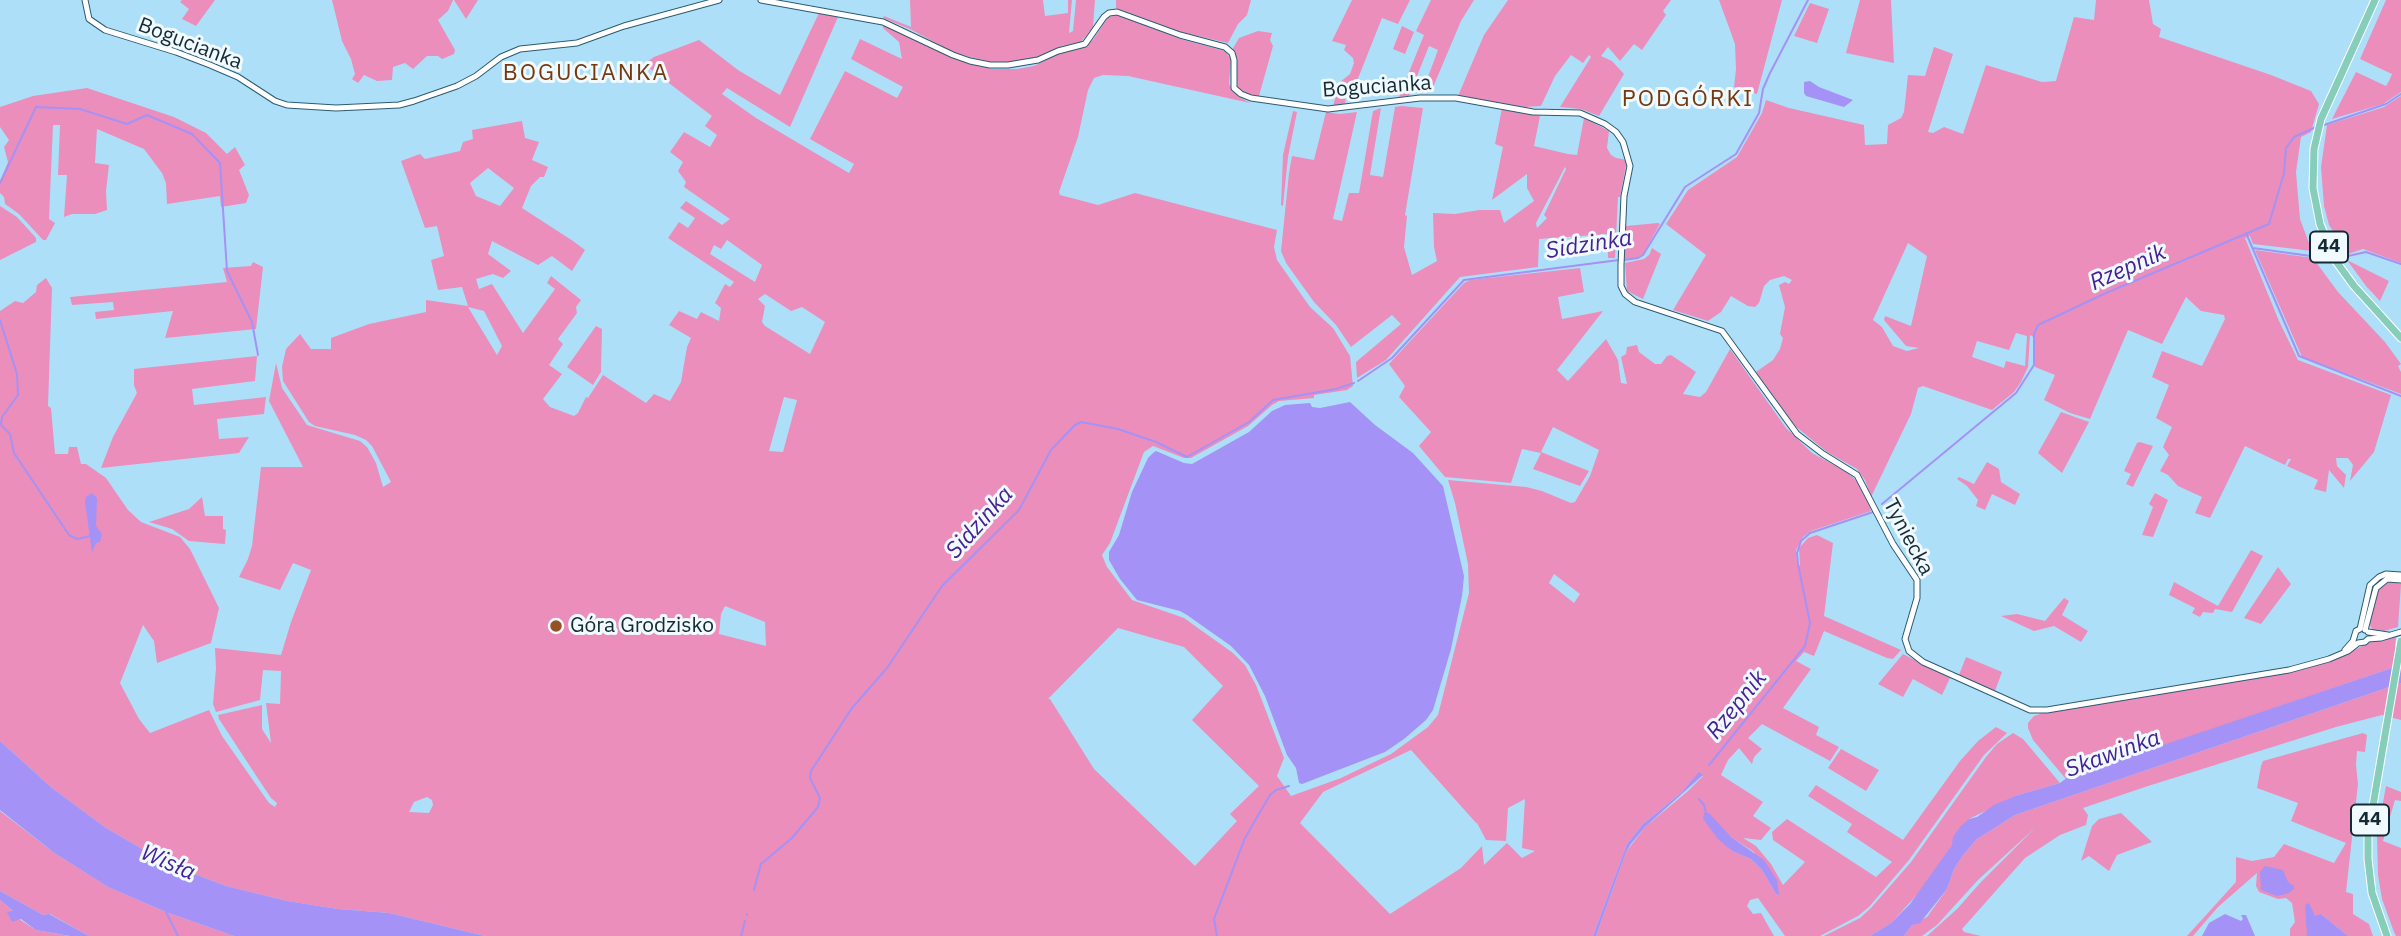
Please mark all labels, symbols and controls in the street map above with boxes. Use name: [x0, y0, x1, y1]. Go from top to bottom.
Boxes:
street label: Bogucianka: [134, 13, 246, 75]
district label: BOGUCIANKA: [504, 59, 668, 87]
street label: Bogucianka: [1321, 71, 1433, 103]
district label: PODGÓRKI: [1623, 85, 1753, 113]
water label: Sidzinka: [1544, 225, 1634, 265]
road number: 44: [2310, 232, 2348, 262]
water label: Rzepnik: [2086, 239, 2170, 297]
water label: Sidzinka: [941, 481, 1019, 565]
street label: Tyniecka: [1877, 494, 1939, 580]
place label: Góra Grodzisko: [570, 613, 714, 639]
marker: Góra Grodzisko: [548, 618, 564, 634]
water label: Rzepnik: [1701, 665, 1773, 745]
water label: Skawinka: [2062, 724, 2164, 784]
road number: 44: [2351, 804, 2389, 835]
water label: Wisła: [137, 839, 199, 887]

